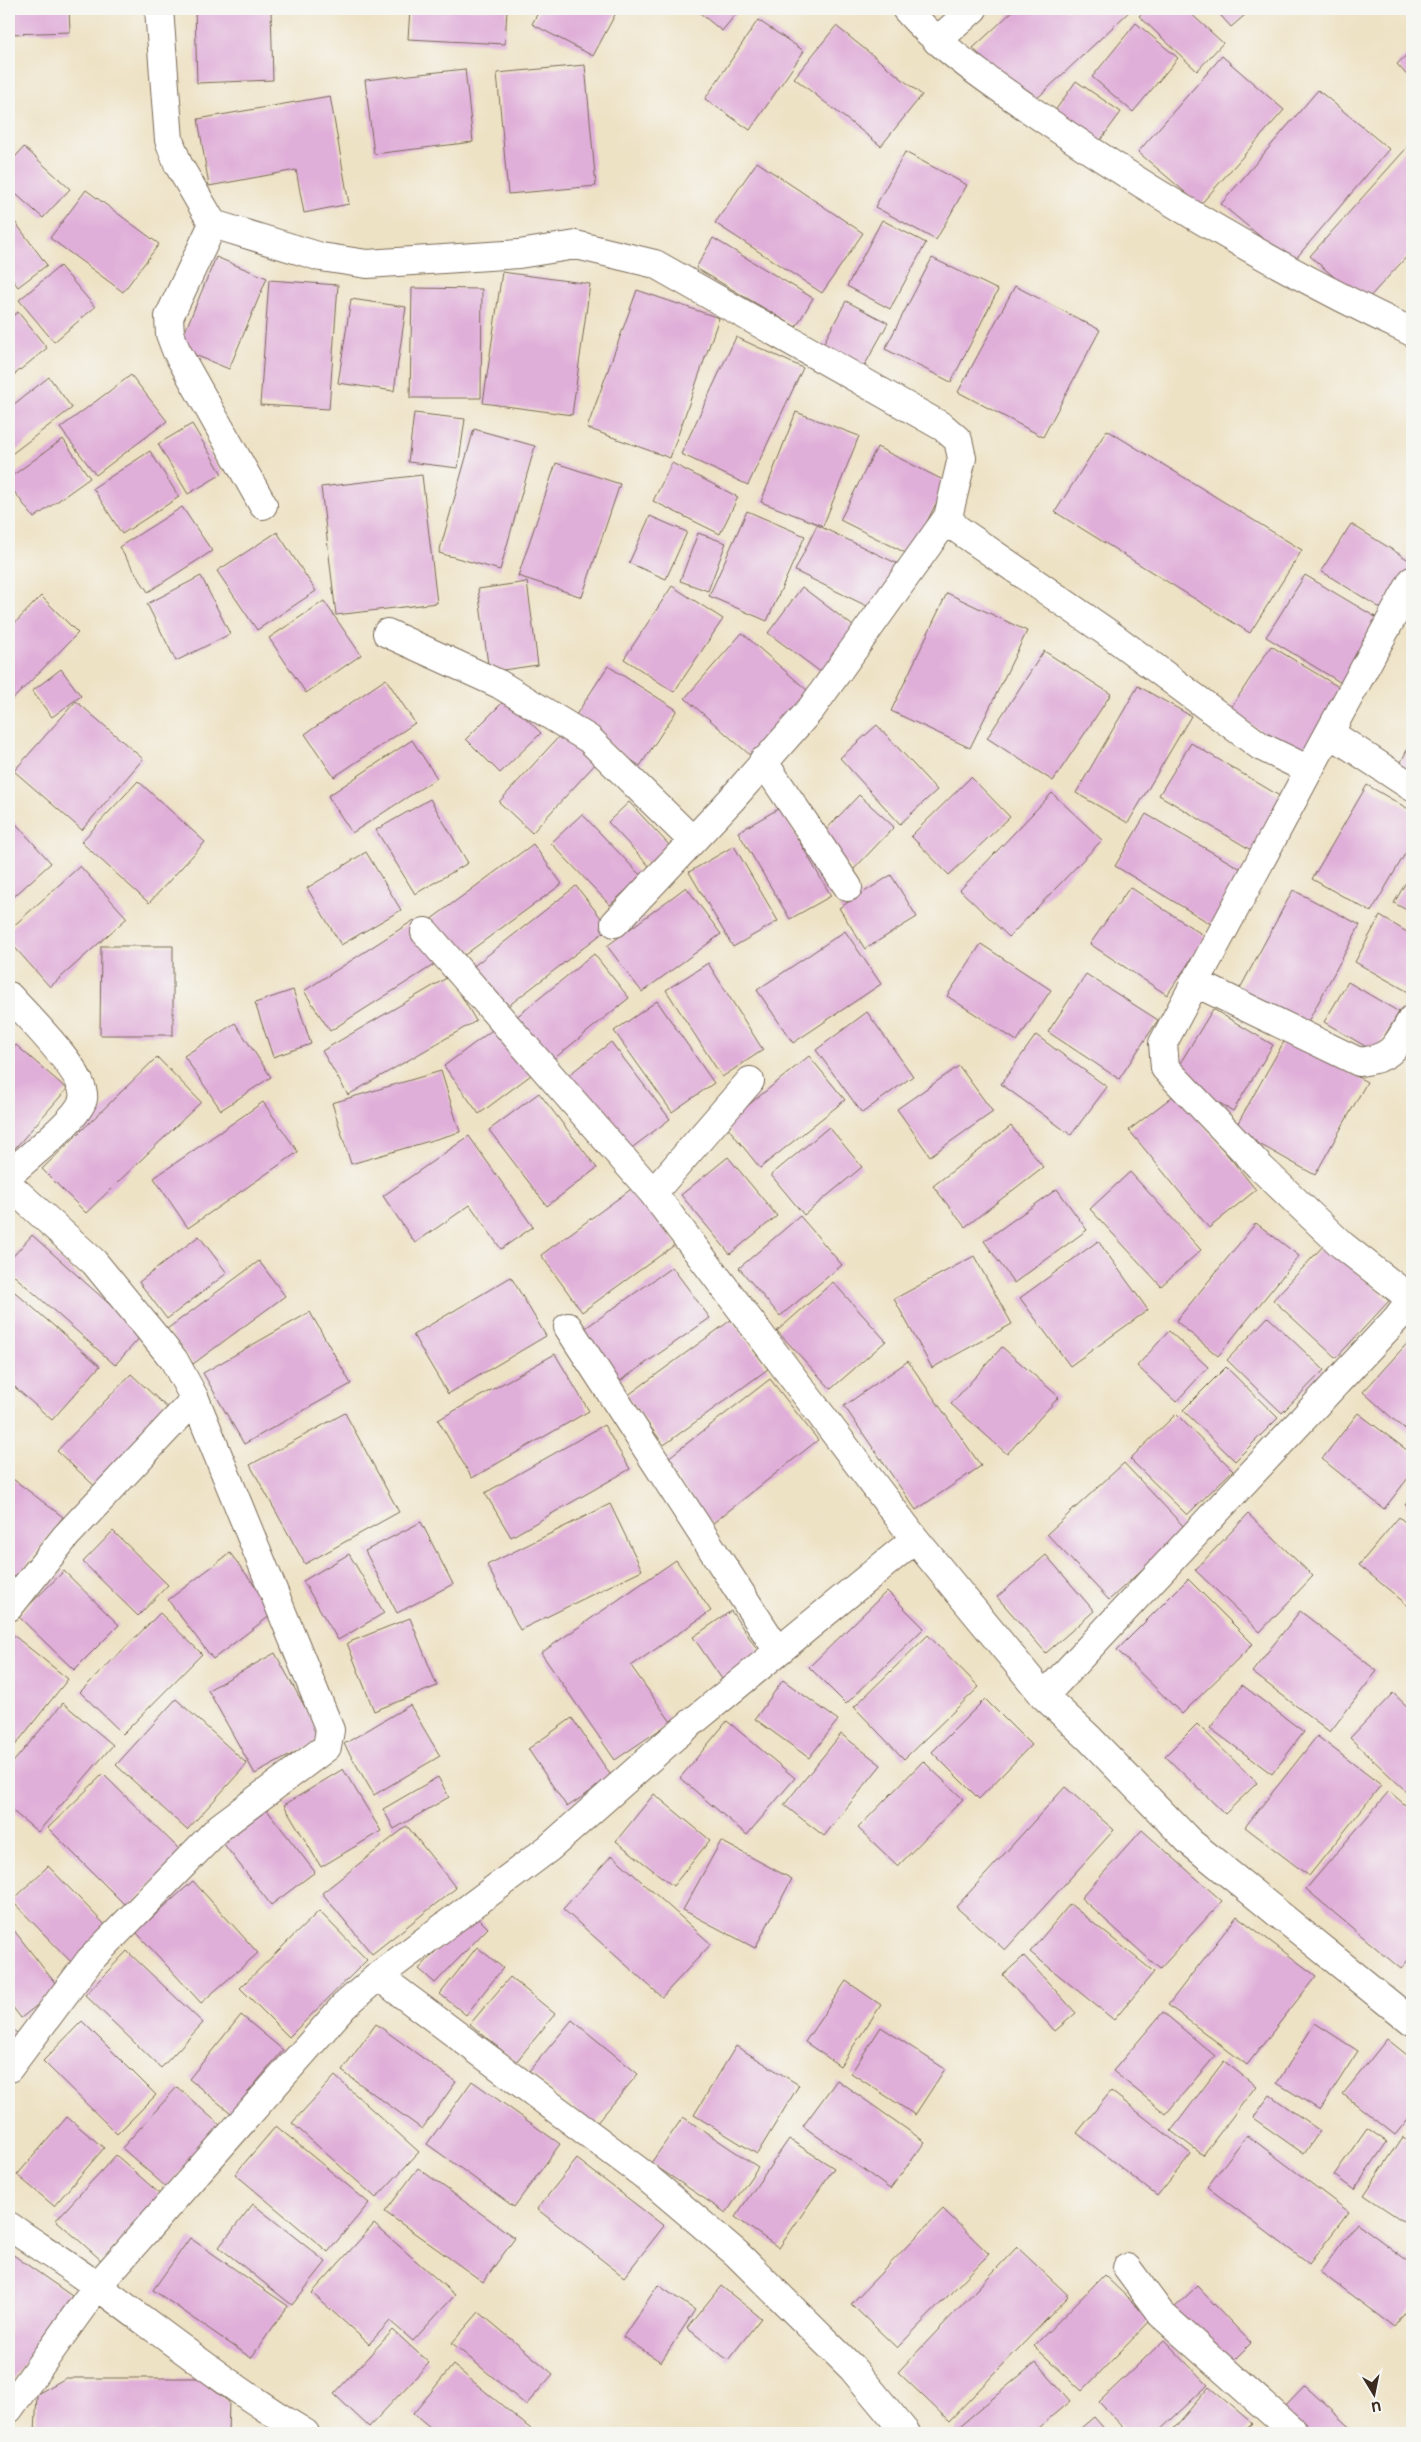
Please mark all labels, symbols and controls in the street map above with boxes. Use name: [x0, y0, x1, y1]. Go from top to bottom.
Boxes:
north arrow: [1348, 2370, 1398, 2420]
text: U: [1370, 2397, 1383, 2418]

